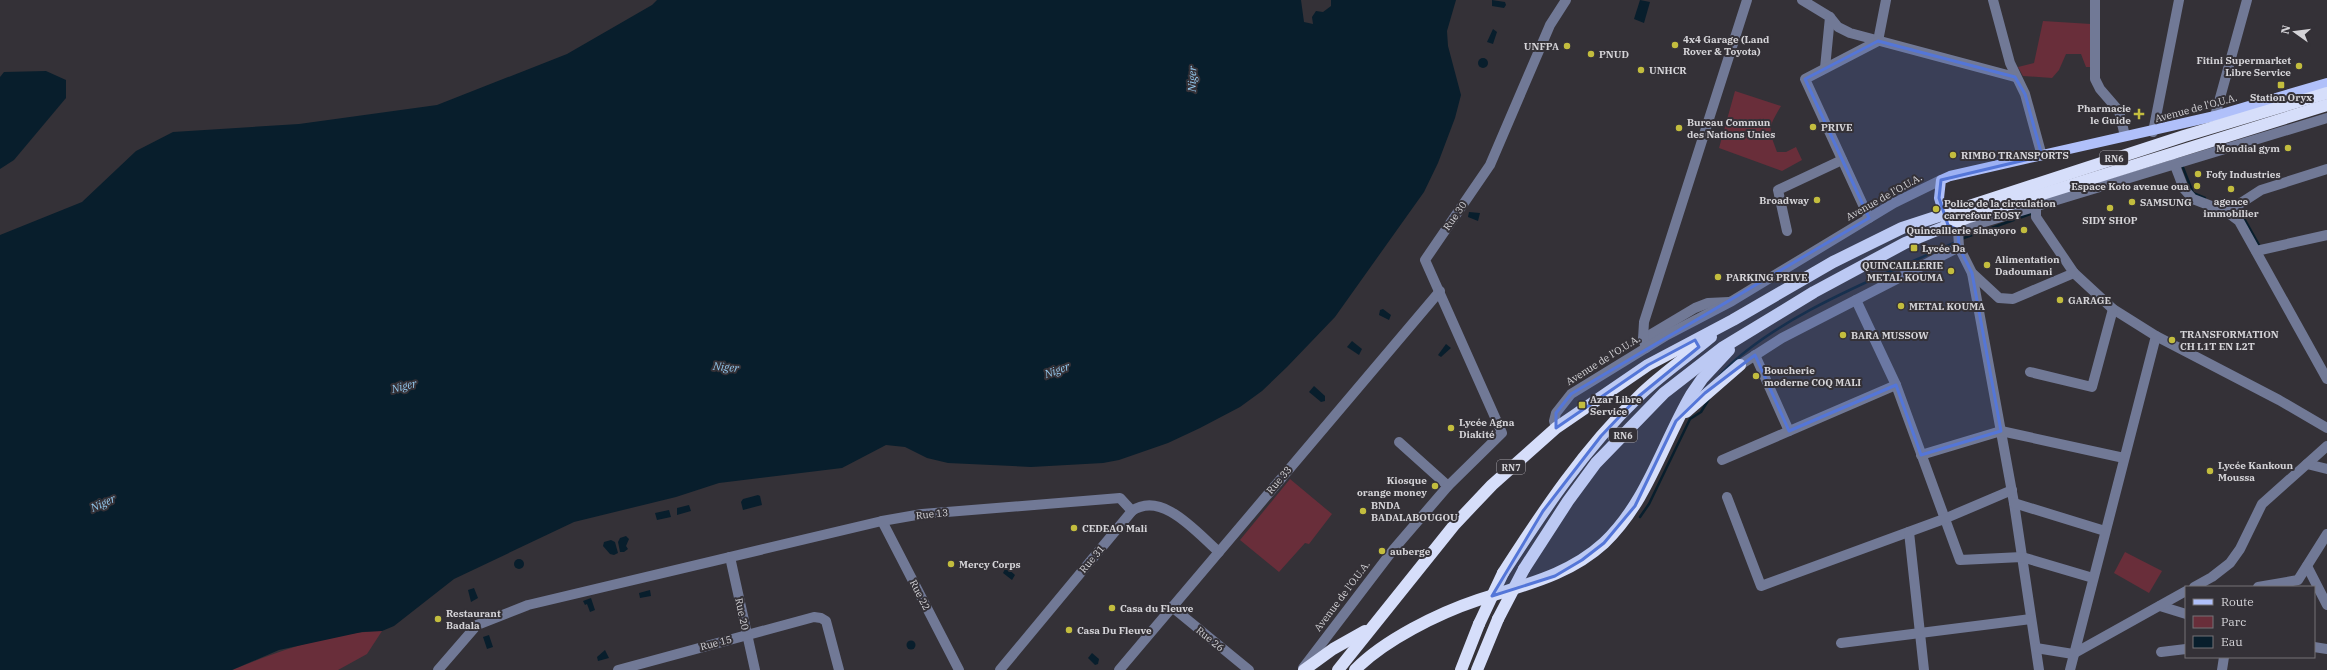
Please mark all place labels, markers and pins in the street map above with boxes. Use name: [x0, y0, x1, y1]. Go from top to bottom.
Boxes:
place label: 4x4 Garage (Land Rover & Toyota): [1683, 33, 1770, 58]
place label: UNFPA: [1524, 40, 1559, 53]
marker: 4x4 Garage (Land Rover & Toyota): [1670, 40, 1680, 50]
marker: UNFPA: [1562, 41, 1572, 51]
place label: PNUD: [1599, 48, 1629, 61]
marker: PNUD: [1586, 49, 1596, 59]
place label: Fitini Supermarket Libre Service: [2197, 54, 2291, 79]
marker: Fitini Supermarket Libre Service: [2294, 61, 2304, 71]
place label: UNHCR: [1649, 64, 1687, 77]
marker: UNHCR: [1636, 65, 1646, 75]
marker: Station Oryx: [2276, 80, 2286, 90]
place label: Station Oryx: [2250, 91, 2312, 104]
place label: Pharmacie le Guide: [2077, 102, 2131, 127]
marker: Pharmacie le Guide: [2134, 109, 2144, 119]
place label: Bureau Commun des Nations Unies: [1687, 116, 1775, 141]
place label: PRIVE: [1821, 121, 1853, 134]
marker: PRIVE: [1808, 122, 1818, 132]
marker: Bureau Commun des Nations Unies: [1674, 123, 1684, 133]
place label: Mondial gym: [2216, 142, 2280, 155]
marker: Mondial gym: [2283, 143, 2293, 153]
place label: RIMBO TRANSPORTS: [1961, 149, 2069, 162]
marker: RIMBO TRANSPORTS: [1948, 150, 1958, 160]
place label: Fofy Industries: [2206, 168, 2281, 181]
marker: Fofy Industries: [2193, 169, 2203, 179]
place label: Espace Koto avenue oua: [2071, 180, 2189, 193]
marker: Espace Koto avenue oua: [2192, 181, 2202, 191]
marker: agence immobilier: [2226, 184, 2236, 194]
place label: Broadway: [1759, 194, 1809, 207]
marker: Broadway: [1812, 195, 1822, 205]
place label: agence immobilier: [2203, 195, 2259, 220]
place label: SAMSUNG: [2140, 196, 2192, 209]
place label: Police de la circulation carrefour EOSY: [1944, 197, 2056, 222]
marker: SAMSUNG: [2127, 197, 2137, 207]
marker: SIDY SHOP: [2105, 203, 2115, 213]
marker: Police de la circulation carrefour EOSY: [1931, 204, 1941, 214]
place label: SIDY SHOP: [2082, 214, 2138, 227]
place label: Quincaillerie sinayoro: [1906, 224, 2016, 237]
marker: Quincaillerie sinayoro: [2019, 225, 2029, 235]
place label: Lycée Da: [1922, 242, 1966, 255]
marker: Lycée Da: [1909, 243, 1919, 253]
place label: Alimentation Dadoumani: [1995, 253, 2060, 278]
place label: QUINCAILLERIE METAL KOUMA: [1862, 259, 1943, 284]
marker: Alimentation Dadoumani: [1982, 260, 1992, 270]
marker: QUINCAILLERIE METAL KOUMA: [1946, 266, 1956, 276]
place label: PARKING PRIVE: [1726, 271, 1808, 284]
marker: PARKING PRIVE: [1713, 272, 1723, 282]
place label: GARAGE: [2068, 294, 2112, 307]
marker: GARAGE: [2055, 295, 2065, 305]
place label: METAL KOUMA: [1909, 300, 1985, 313]
marker: METAL KOUMA: [1896, 301, 1906, 311]
place label: TRANSFORMATION CH L1T EN L2T: [2180, 328, 2279, 353]
place label: BARA MUSSOW: [1851, 329, 1929, 342]
marker: BARA MUSSOW: [1838, 330, 1848, 340]
marker: TRANSFORMATION CH L1T EN L2T: [2167, 335, 2177, 345]
place label: Boucherie moderne COQ MALI: [1764, 364, 1861, 389]
marker: Boucherie moderne COQ MALI: [1751, 371, 1761, 381]
place label: Azar Libre Service: [1590, 393, 1642, 418]
marker: Azar Libre Service: [1577, 400, 1587, 410]
place label: Lycée Agna Diakité: [1459, 416, 1515, 441]
marker: Lycée Agna Diakité: [1446, 423, 1456, 433]
place label: Lycée Kankoun Moussa: [2218, 459, 2294, 484]
marker: Lycée Kankoun Moussa: [2205, 466, 2215, 476]
place label: Kiosque orange money: [1357, 474, 1427, 499]
marker: Kiosque orange money: [1430, 481, 1440, 491]
place label: BNDA BADALABOUGOU: [1371, 499, 1458, 524]
marker: BNDA BADALABOUGOU: [1358, 506, 1368, 516]
place label: CEDEAO Mali: [1082, 522, 1148, 535]
marker: CEDEAO Mali: [1069, 523, 1079, 533]
place label: auberge: [1390, 545, 1431, 558]
marker: auberge: [1377, 546, 1387, 556]
place label: Mercy Corps: [959, 558, 1021, 571]
marker: Mercy Corps: [946, 559, 956, 569]
place label: Casa du Fleuve: [1120, 602, 1194, 615]
marker: Casa du Fleuve: [1107, 603, 1117, 613]
place label: Restaurant Badala: [446, 607, 501, 632]
marker: Restaurant Badala: [433, 614, 443, 624]
place label: Casa Du Fleuve: [1077, 624, 1152, 637]
marker: Casa Du Fleuve: [1064, 625, 1074, 635]

